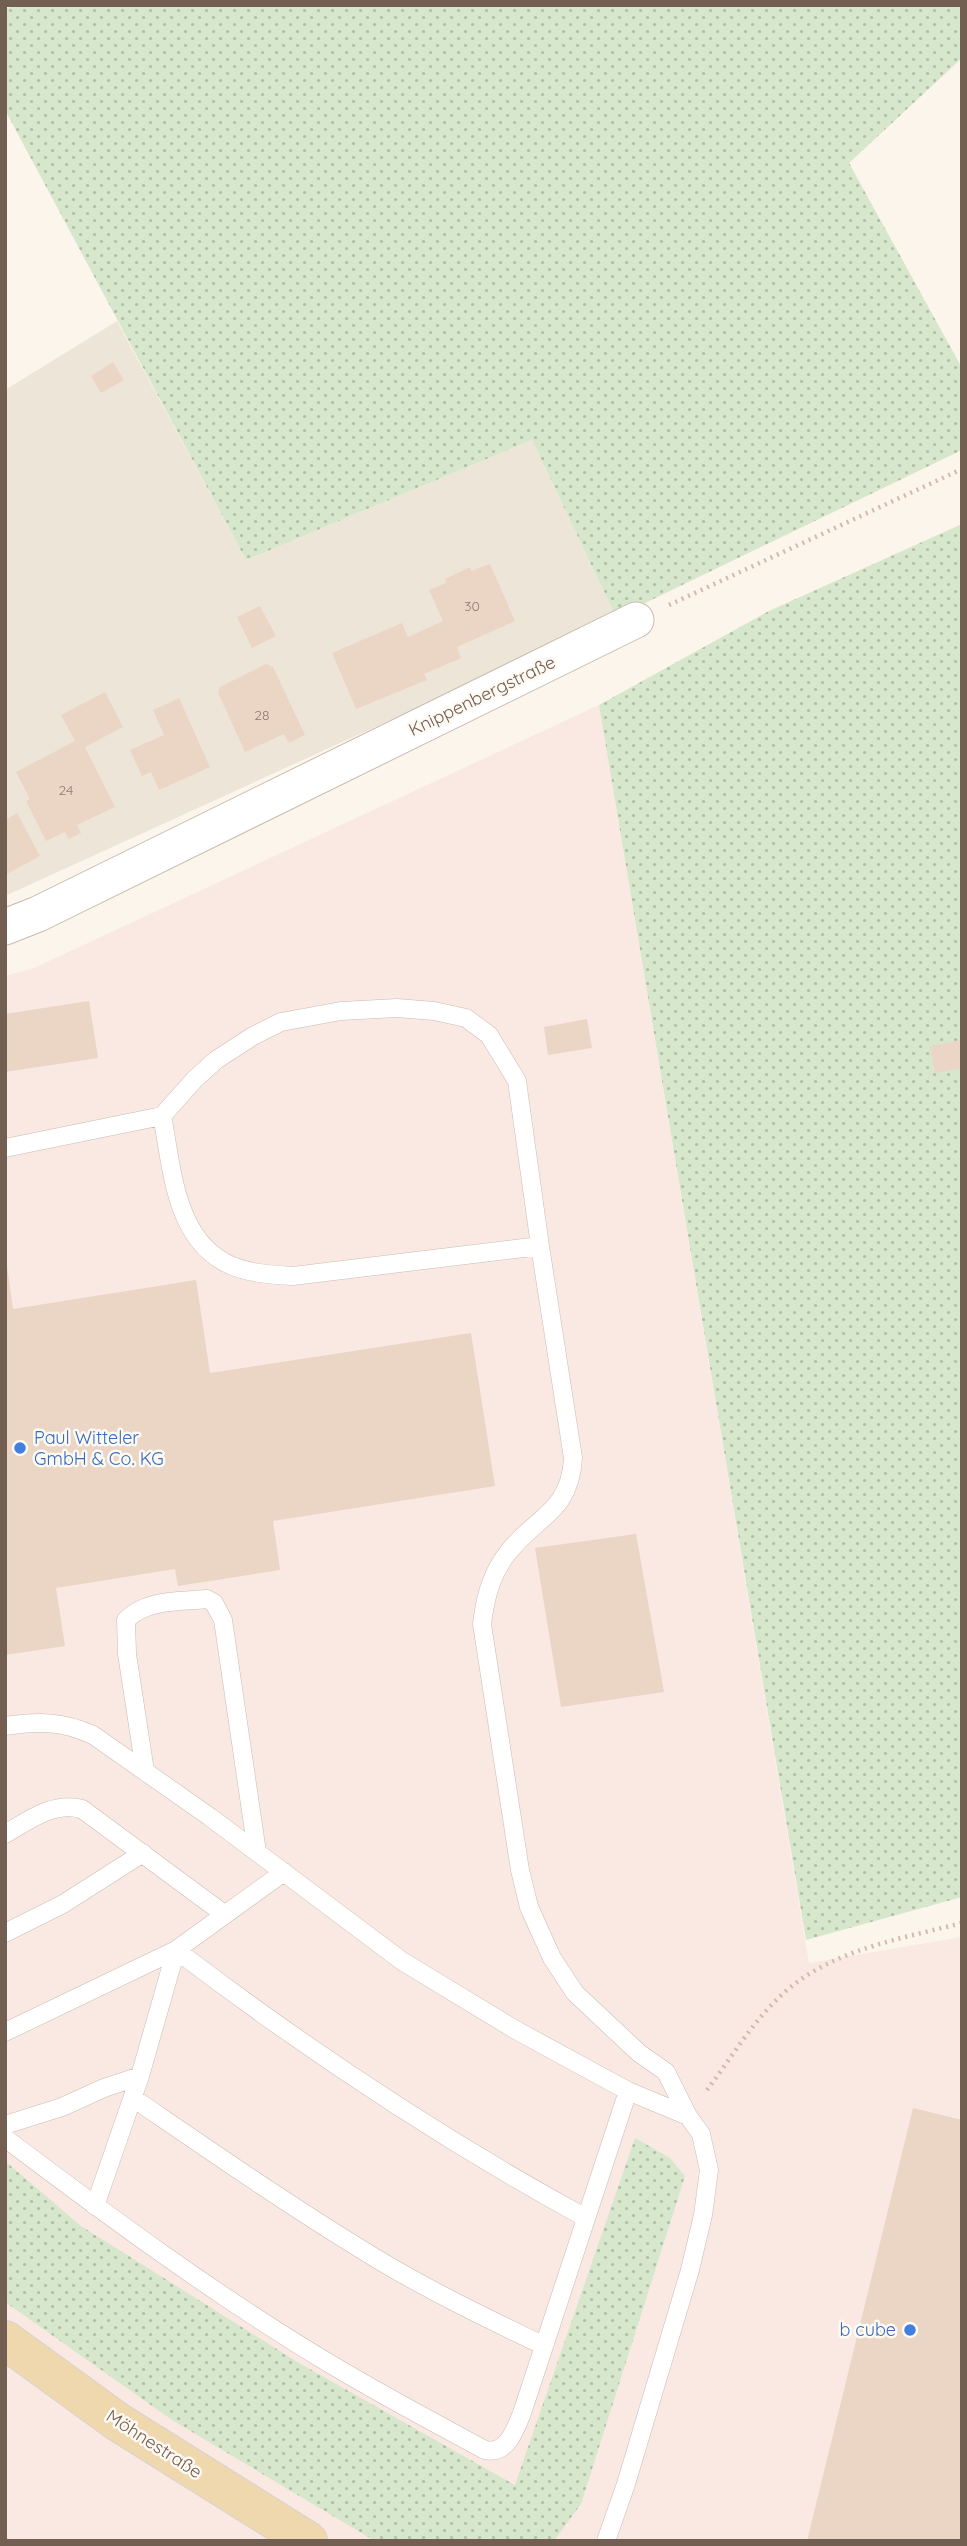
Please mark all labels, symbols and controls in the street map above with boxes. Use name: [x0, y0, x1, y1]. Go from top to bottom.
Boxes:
house number: 30: [464, 597, 480, 615]
street label: Knippenbergstraße: [405, 650, 559, 741]
house number: 28: [254, 706, 270, 724]
house number: 24: [59, 781, 73, 799]
place label: Paul Witteler GmbH & Co. KG: [34, 1426, 164, 1470]
marker: Paul Witteler GmbH & Co. KG: [12, 1440, 28, 1456]
place label: b cube: [840, 2318, 896, 2341]
marker: b cube: [902, 2322, 918, 2338]
street label: Möhnestraße: [102, 2404, 207, 2483]

